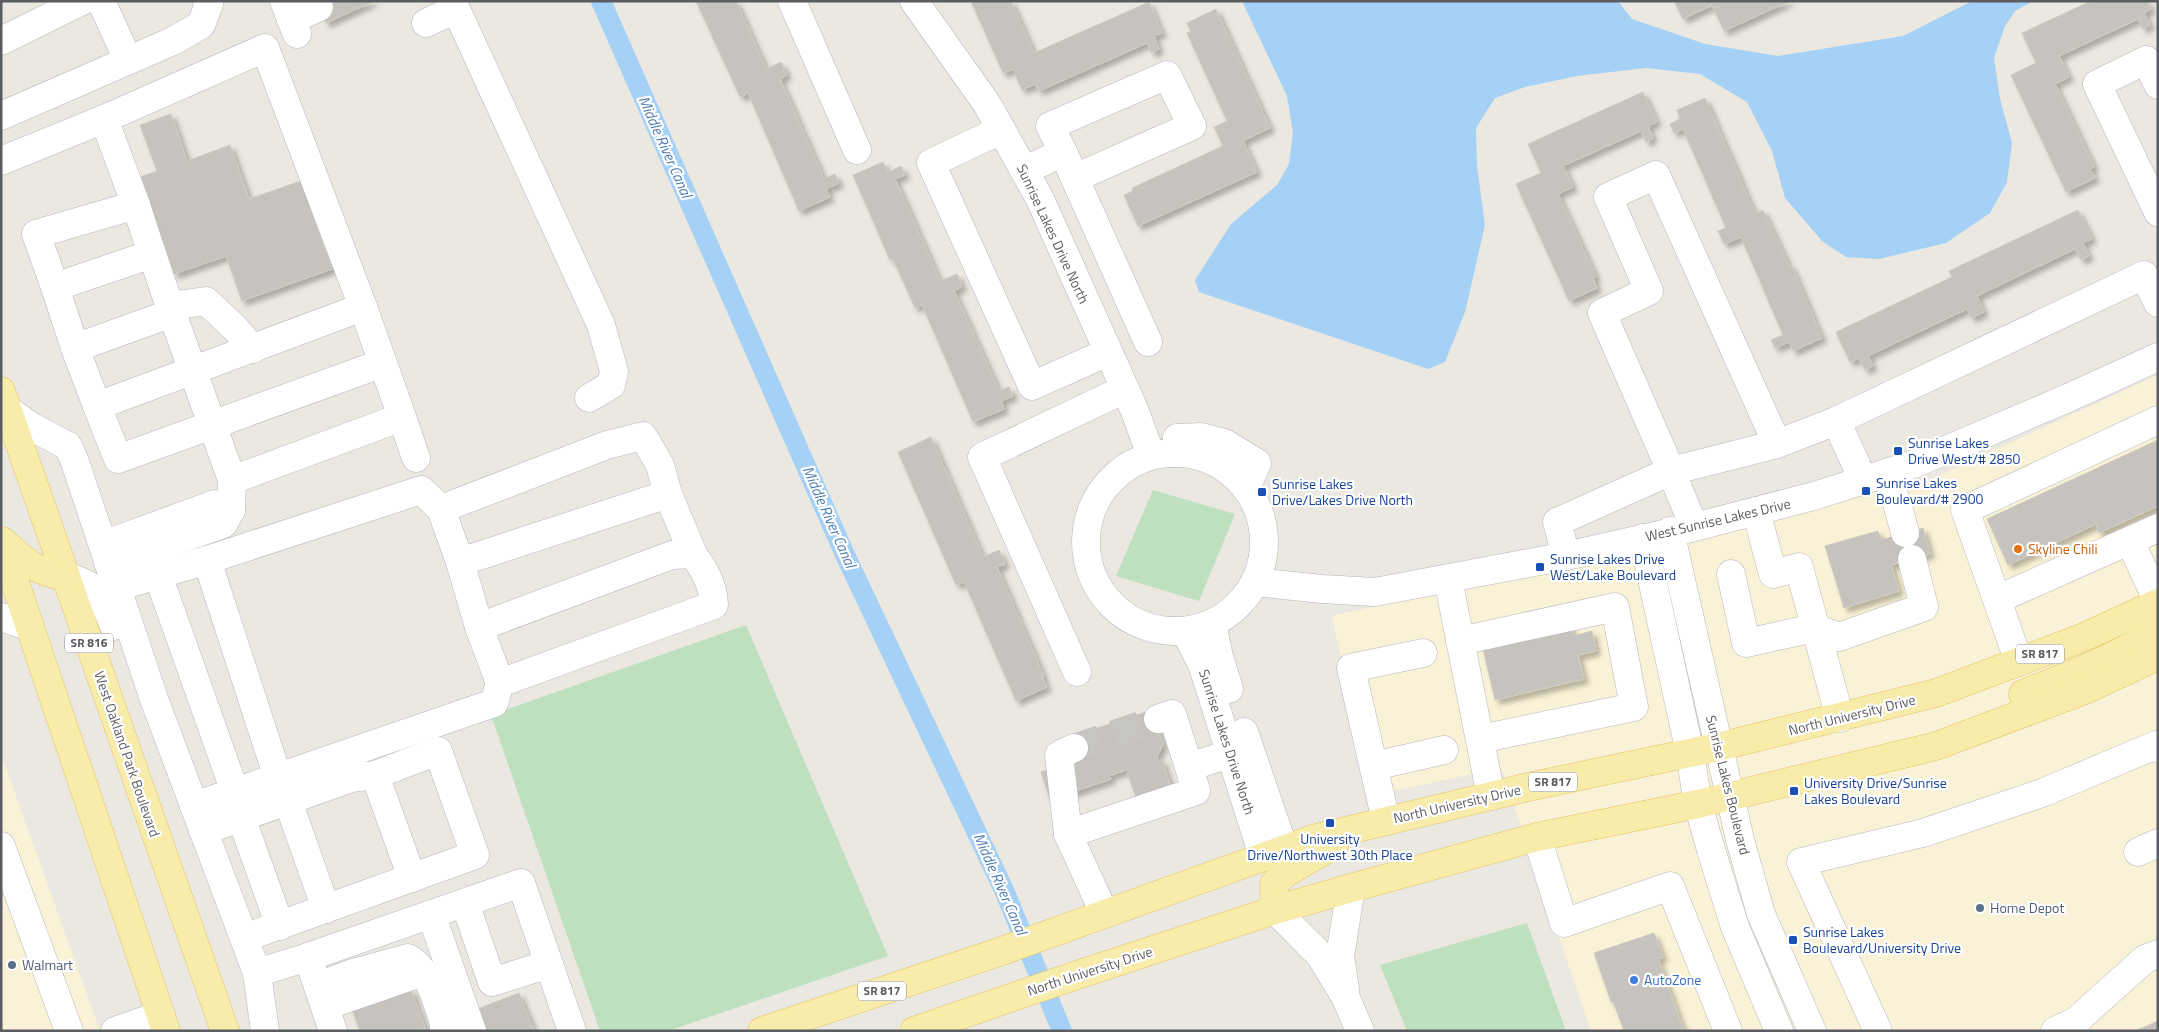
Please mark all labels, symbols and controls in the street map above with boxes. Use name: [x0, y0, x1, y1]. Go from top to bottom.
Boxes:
water label: Middle River Canal: [633, 92, 699, 203]
street label: Sunrise Lakes Drive North: [1012, 161, 1095, 307]
place label: Sunrise Lakes Drive West/# 2850: [1908, 432, 2021, 469]
marker: Sunrise Lakes Drive West/# 2850: [1892, 445, 1904, 457]
water label: Middle River Canal: [797, 462, 863, 573]
place label: Sunrise Lakes Boulevard/# 2900: [1876, 472, 1984, 509]
place label: Sunrise Lakes Drive/Lakes Drive North: [1272, 473, 1413, 510]
marker: Sunrise Lakes Boulevard/# 2900: [1860, 485, 1872, 497]
marker: Sunrise Lakes Drive/Lakes Drive North: [1256, 486, 1268, 498]
street label: West Sunrise Lakes Drive: [1643, 493, 1793, 546]
place label: Skyline Chili: [2028, 538, 2098, 559]
marker: Skyline Chili: [2012, 543, 2024, 555]
place label: Sunrise Lakes Drive West/Lake Boulevard: [1550, 548, 1676, 585]
marker: Sunrise Lakes Drive West/Lake Boulevard: [1534, 561, 1546, 573]
road number: SR 816: [65, 634, 113, 652]
road number: SR 817: [2016, 644, 2064, 664]
street label: Sunrise Lakes Drive North: [1194, 666, 1261, 817]
street label: West Oakland Park Boulevard: [89, 668, 166, 840]
street label: North University Drive: [1786, 689, 1918, 740]
street label: Sunrise Lakes Boulevard: [1701, 713, 1756, 857]
road number: SR 817: [1529, 772, 1577, 792]
place label: University Drive/Sunrise Lakes Boulevard: [1804, 772, 1947, 809]
street label: North University Drive: [1391, 779, 1523, 828]
marker: University Drive/Sunrise Lakes Boulevard: [1788, 785, 1800, 797]
marker: University Drive/Northwest 30th Place: [1324, 817, 1336, 829]
place label: University Drive/Northwest 30th Place: [1247, 828, 1413, 865]
water label: Middle River Canal: [968, 829, 1034, 940]
place label: Home Depot: [1990, 897, 2064, 918]
marker: Home Depot: [1974, 902, 1986, 914]
place label: Sunrise Lakes Boulevard/University Drive: [1803, 921, 1961, 958]
marker: Sunrise Lakes Boulevard/University Drive: [1787, 934, 1799, 946]
street label: North University Drive: [1025, 940, 1155, 1001]
place label: Walmart: [22, 954, 73, 975]
marker: Walmart: [6, 959, 18, 971]
place label: AutoZone: [1644, 969, 1701, 990]
marker: AutoZone: [1628, 974, 1640, 986]
road number: SR 817: [858, 981, 906, 1000]

